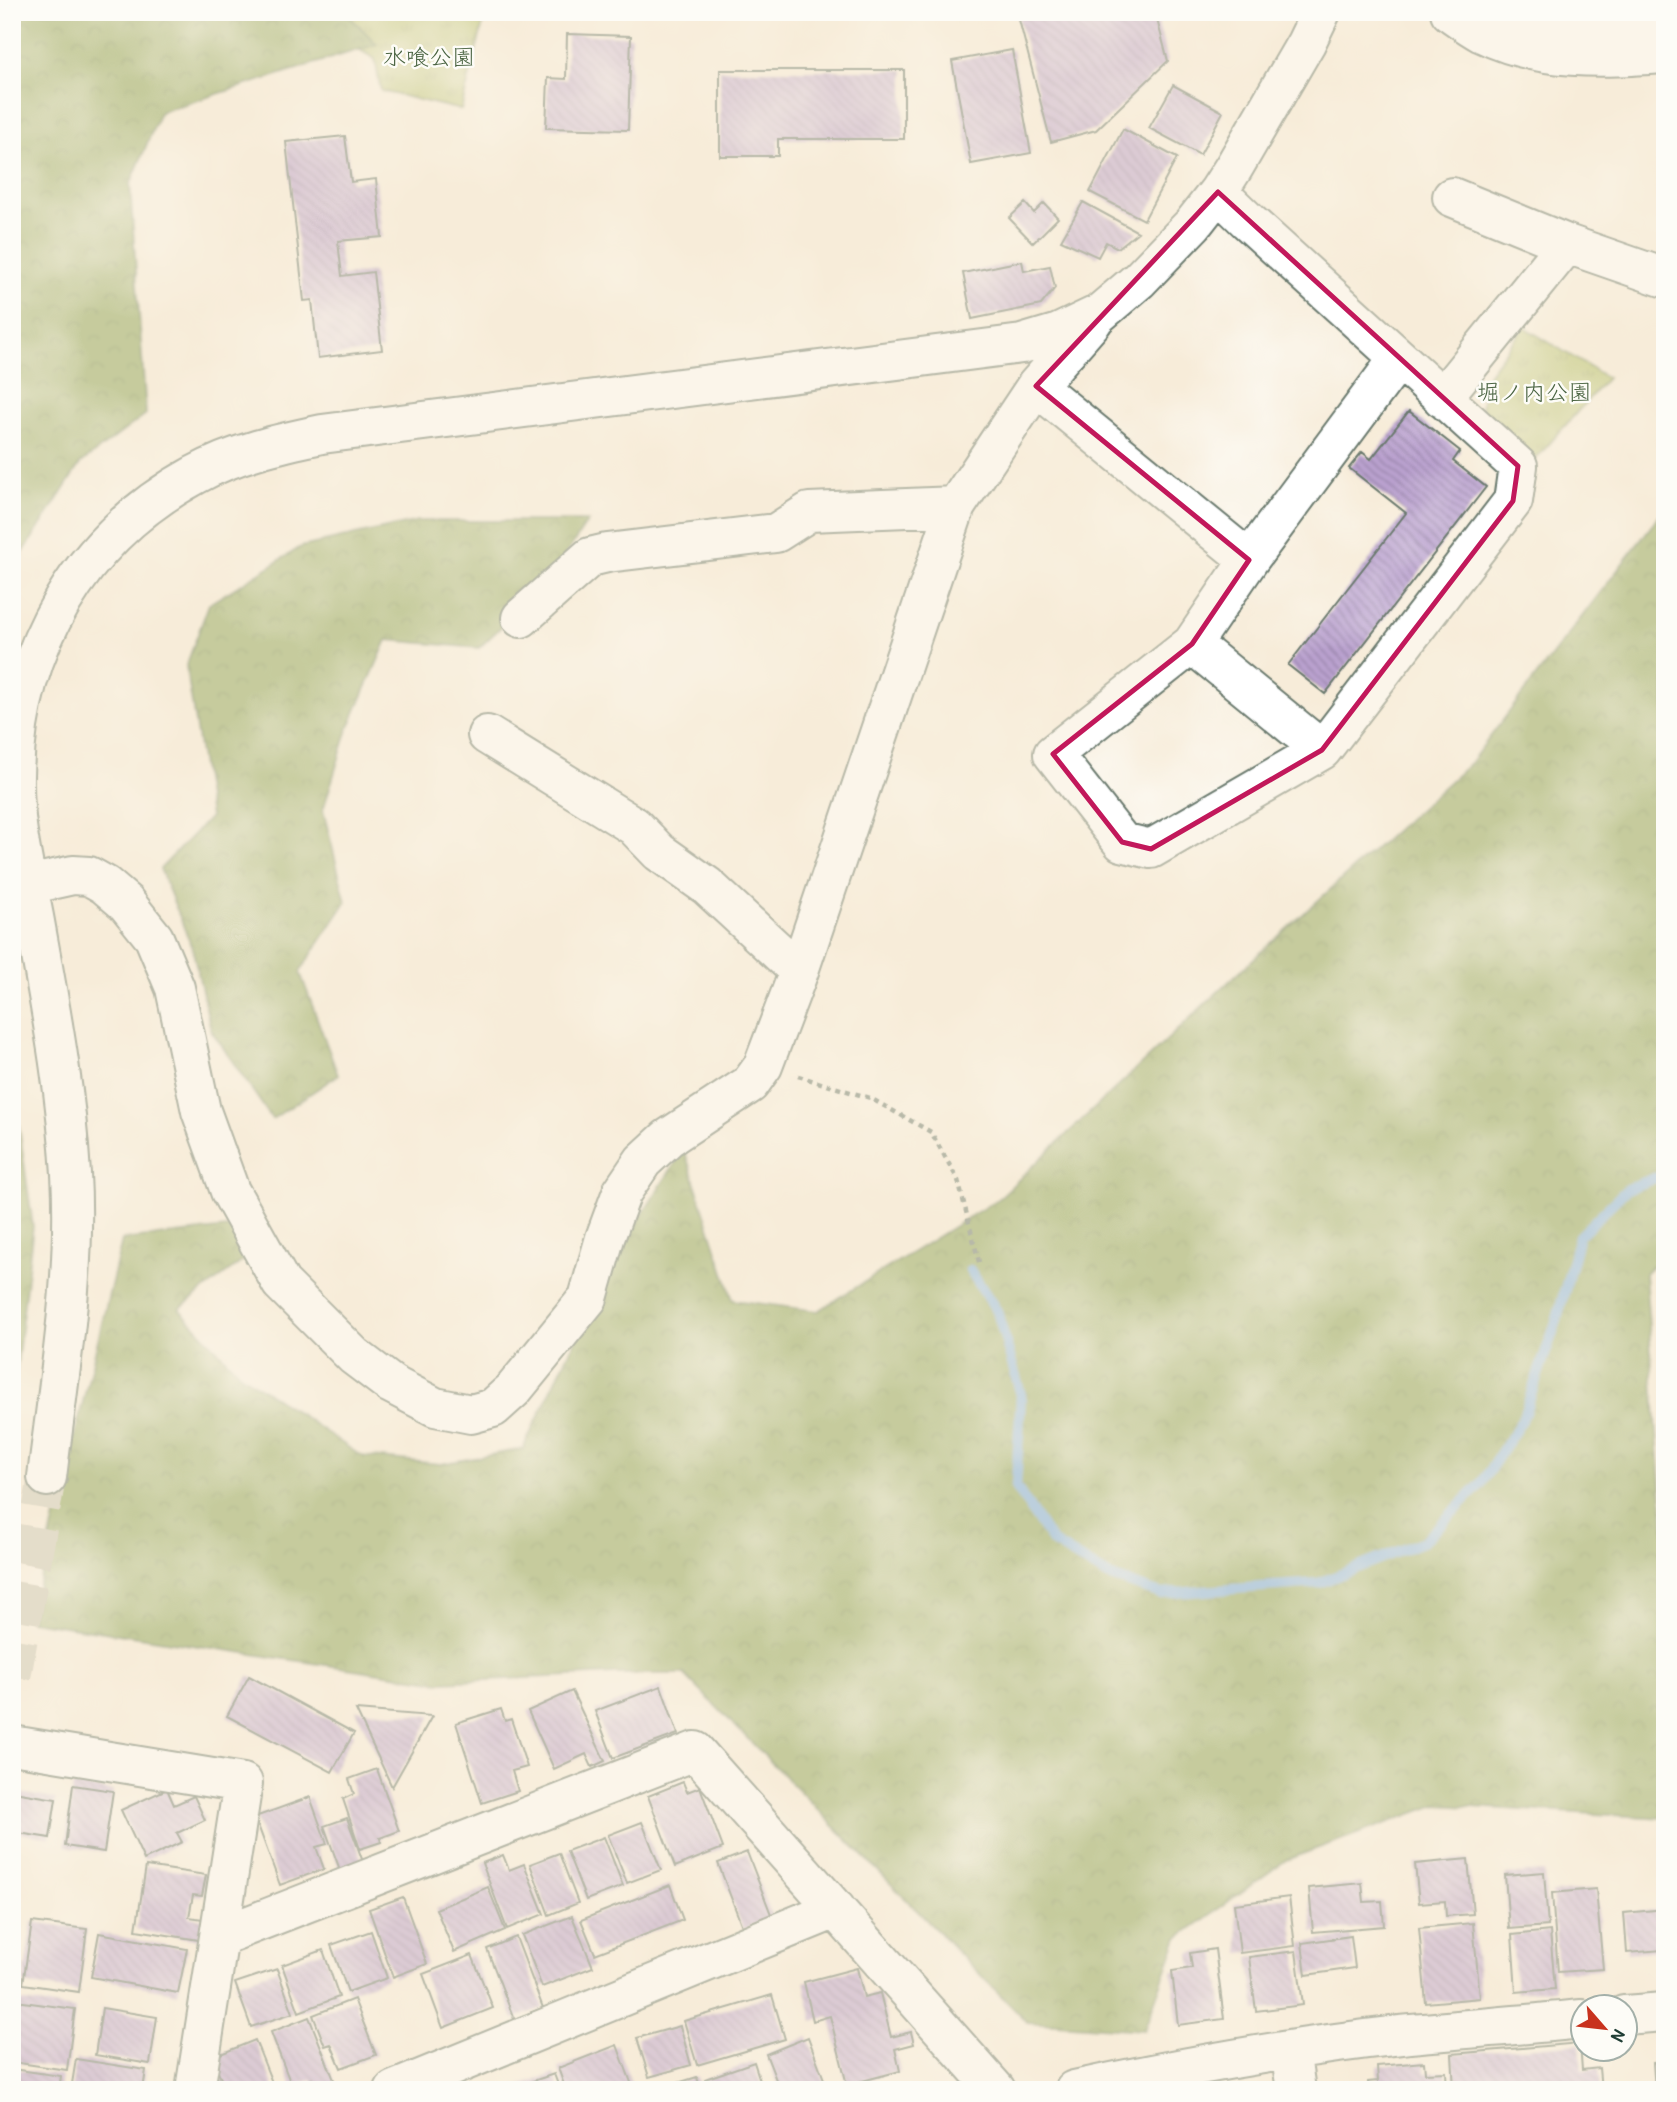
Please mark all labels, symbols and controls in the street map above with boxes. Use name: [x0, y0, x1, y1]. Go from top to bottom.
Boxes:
park label: 水喰公園: [383, 41, 475, 72]
park label: 堀ノ内公園: [1477, 376, 1592, 407]
north arrow: [1568, 1994, 1638, 2064]
text: N: [1605, 2025, 1633, 2047]

